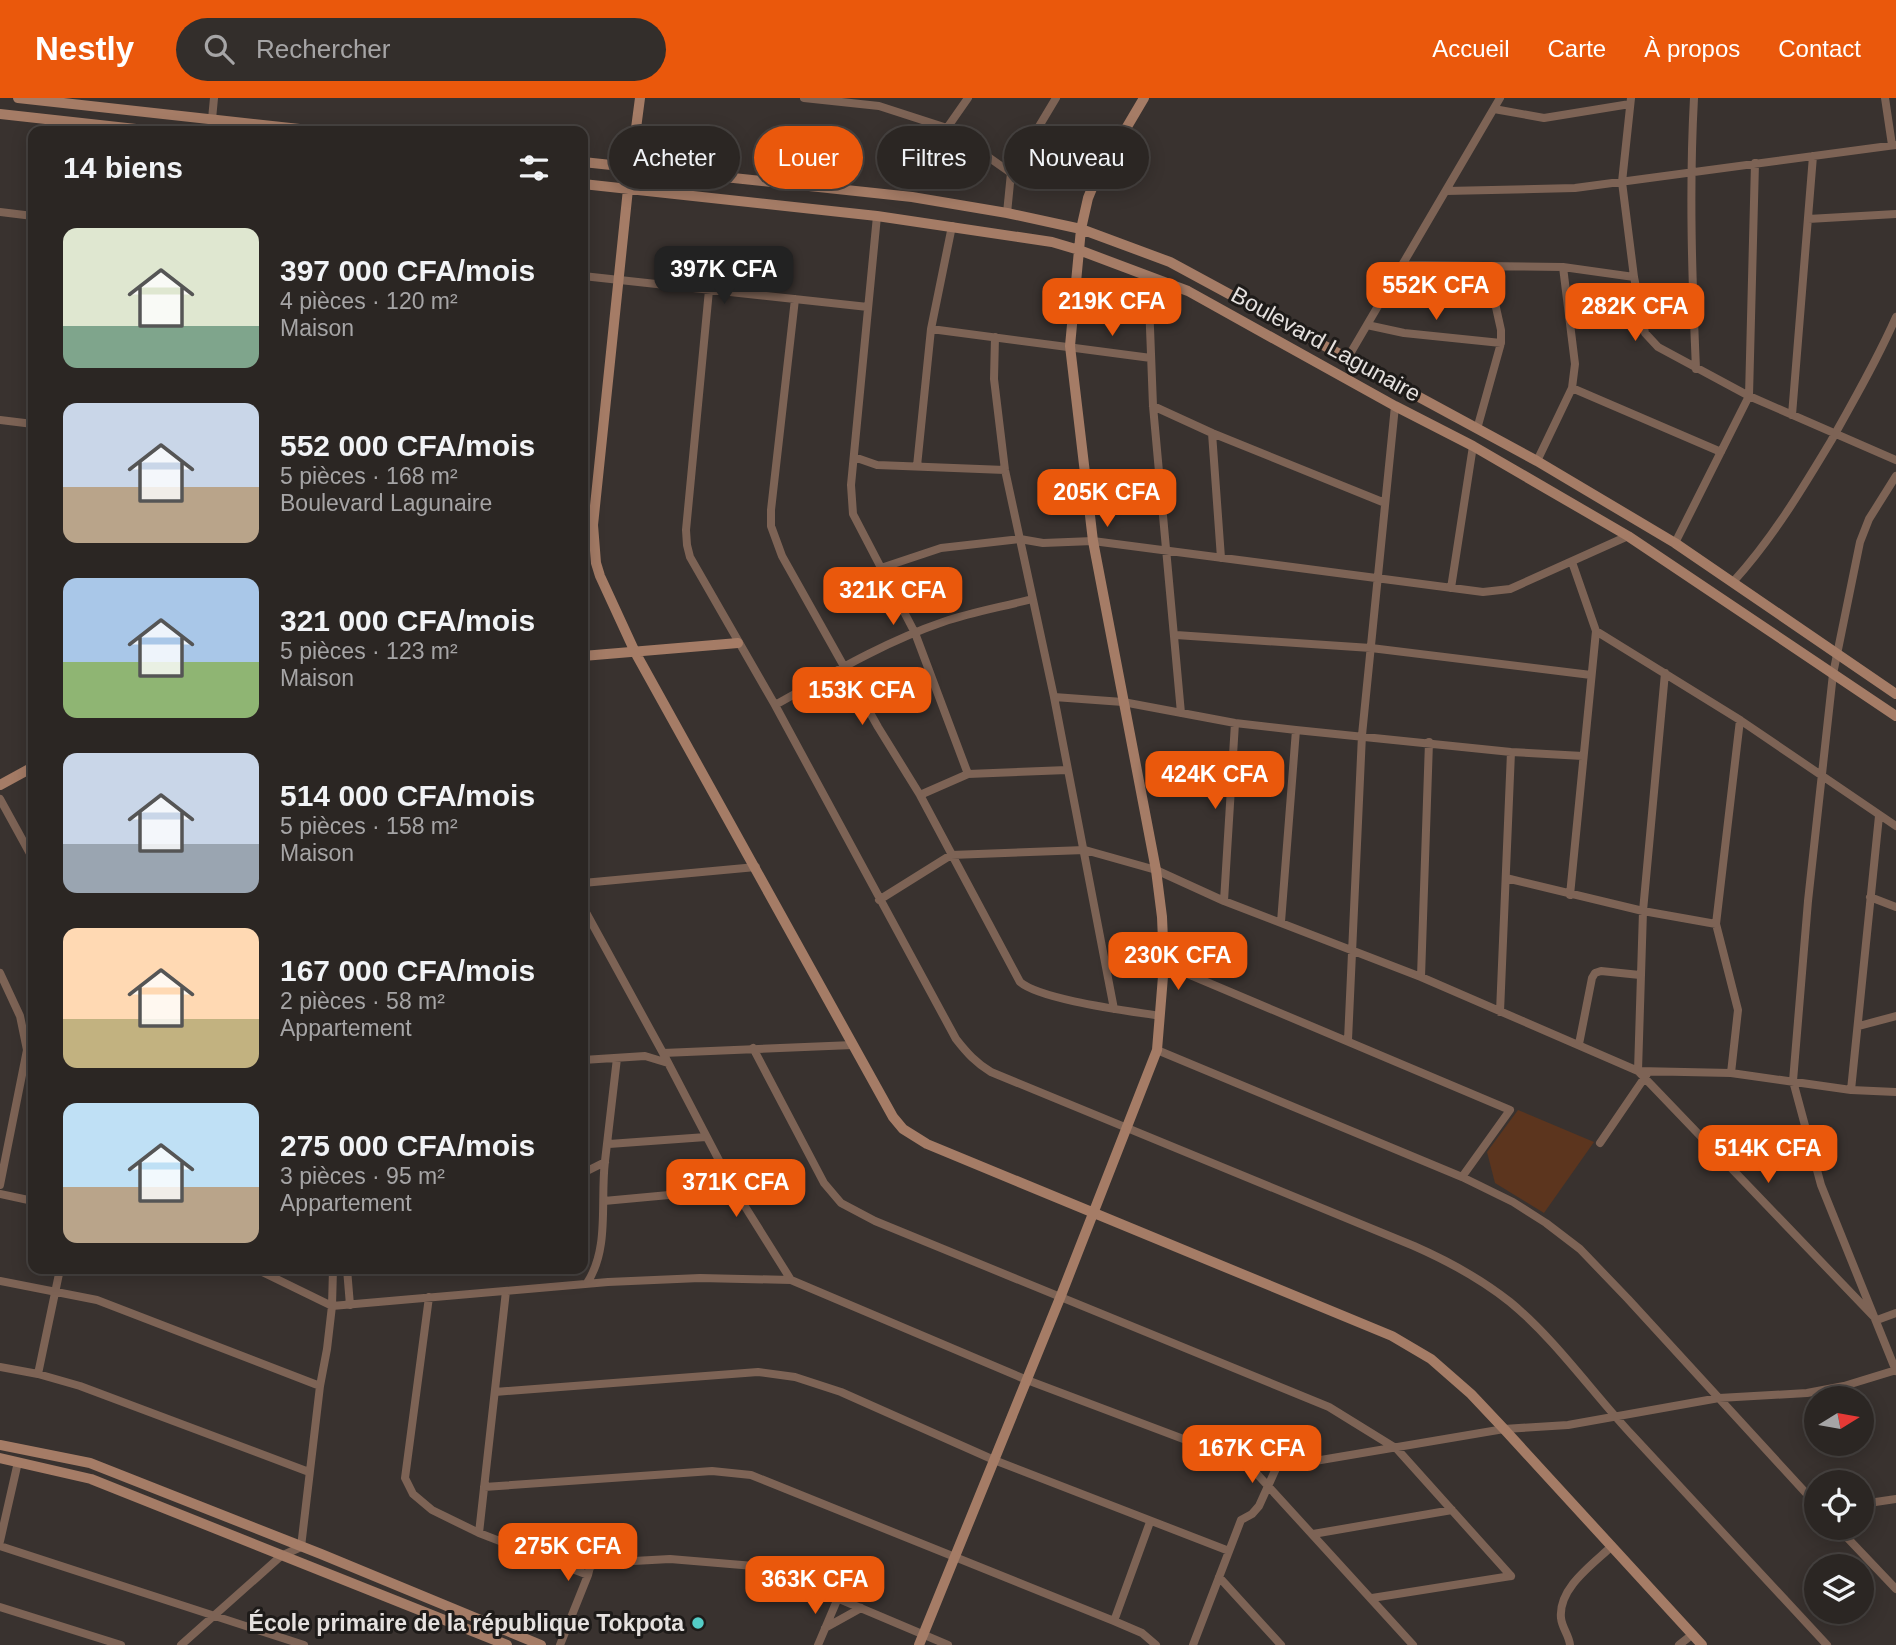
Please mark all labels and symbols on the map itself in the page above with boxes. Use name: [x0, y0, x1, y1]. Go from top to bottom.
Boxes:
pin: 397K CFA: [652, 246, 796, 306]
pin: 552K CFA: [1364, 262, 1508, 322]
pin: 219K CFA: [1040, 278, 1184, 338]
street label: Boulevard Lagunaire: [1227, 281, 1425, 407]
pin: 282K CFA: [1563, 284, 1707, 343]
pin: 205K CFA: [1035, 470, 1179, 529]
pin: 321K CFA: [821, 568, 965, 627]
pin: 153K CFA: [790, 668, 934, 727]
pin: 424K CFA: [1143, 752, 1287, 811]
pin: 230K CFA: [1106, 932, 1250, 992]
pin: 514K CFA: [1696, 1126, 1840, 1185]
pin: 371K CFA: [664, 1160, 808, 1219]
north arrow: [1804, 1386, 1874, 1456]
pin: 167K CFA: [1180, 1426, 1324, 1485]
pin: 275K CFA: [496, 1524, 640, 1583]
pin: 363K CFA: [743, 1556, 887, 1616]
place label: École primaire de la république Tokpota: [249, 1609, 684, 1636]
marker: École primaire de la république Tokpota: [690, 1615, 706, 1631]

